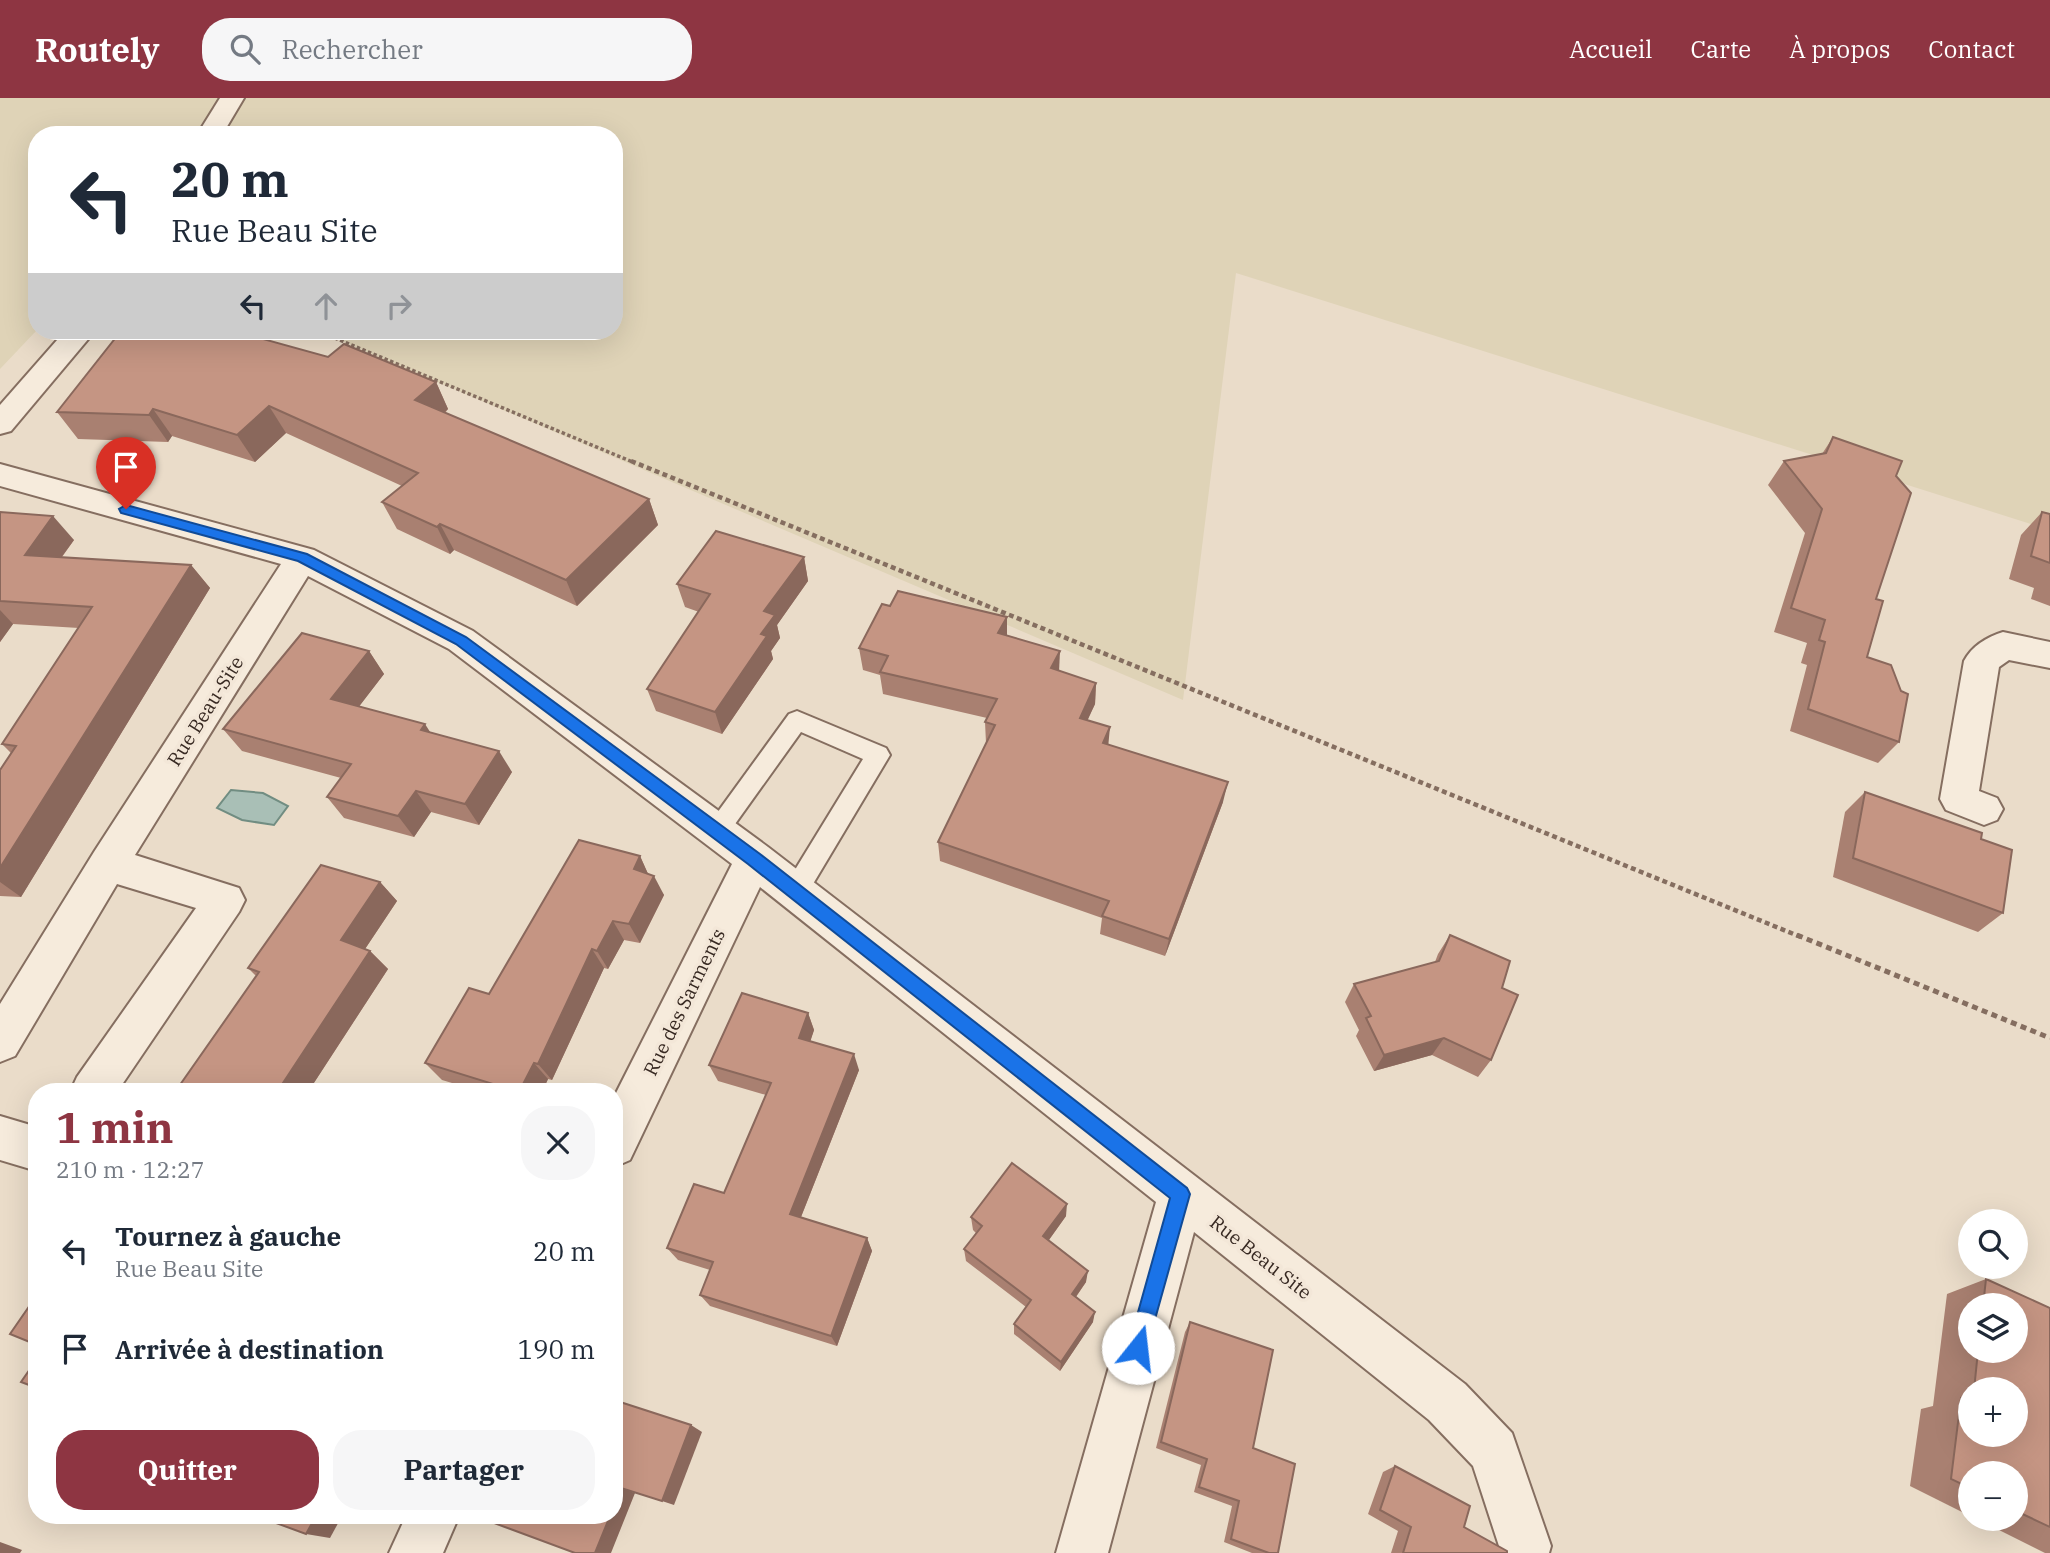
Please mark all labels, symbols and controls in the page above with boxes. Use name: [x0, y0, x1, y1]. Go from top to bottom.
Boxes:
search box: [202, 18, 692, 81]
text: Routely: [35, 28, 160, 71]
icon: search: [226, 30, 264, 68]
text: Rechercher: [282, 32, 423, 66]
text: Accueil: [1569, 33, 1653, 65]
text: Carte: [1691, 33, 1751, 65]
text: À propos: [1789, 33, 1890, 65]
text: Contact: [1928, 33, 2015, 65]
text: 20 m: [171, 147, 289, 210]
icon: left: [56, 154, 147, 245]
text: Rue Beau Site: [171, 209, 378, 251]
icon: left: [234, 287, 272, 325]
icon: ahead: [307, 287, 345, 325]
icon: right: [380, 287, 418, 325]
pin: [96, 437, 156, 509]
icon: arrive: [107, 448, 145, 486]
street label: Rue Beau-Site: [162, 652, 248, 770]
street label: Rue des Sarments: [638, 924, 730, 1080]
text: 1 min: [56, 1100, 174, 1155]
button: close: [521, 1106, 595, 1180]
text: 210 m · 12:27: [56, 1154, 205, 1184]
map controls: [1958, 1209, 2028, 1531]
button: search: [1958, 1209, 2028, 1279]
street label: Rue Beau Site: [1205, 1210, 1317, 1304]
text: Tournez à gauche: [115, 1219, 341, 1253]
icon: left: [56, 1232, 94, 1270]
text: 20 m: [533, 1234, 595, 1268]
text: Rue Beau Site: [115, 1253, 263, 1283]
button: layers: [1958, 1293, 2028, 1363]
position arrow: [1101, 1311, 1175, 1385]
icon: arrive: [56, 1330, 94, 1368]
text: Arrivée à destination: [115, 1332, 384, 1366]
text: 190 m: [517, 1332, 595, 1366]
button: +: [1958, 1377, 2028, 1447]
button: Quitter: [56, 1430, 319, 1510]
button: Partager: [333, 1430, 595, 1510]
button: −: [1958, 1461, 2028, 1531]

